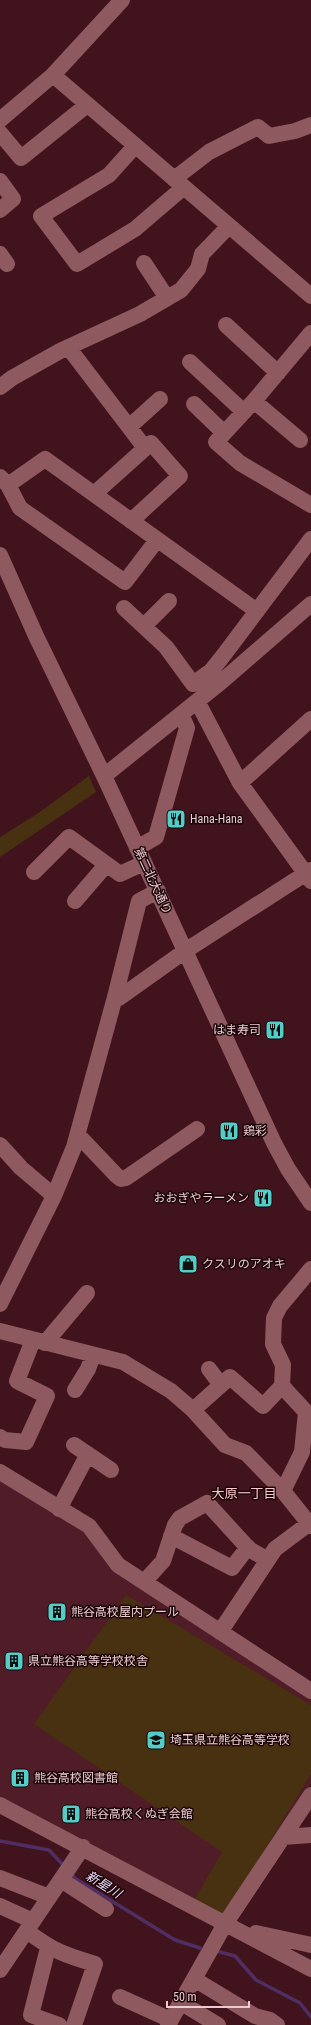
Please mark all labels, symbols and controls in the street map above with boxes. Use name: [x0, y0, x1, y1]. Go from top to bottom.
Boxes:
restaurant icon: Hana-Hana: [165, 808, 187, 830]
place label: Hana-Hana: [190, 812, 243, 826]
street label: 第二北大通り: [131, 845, 175, 917]
restaurant icon: はま寿司: [264, 1019, 286, 1041]
place label: はま寿司: [213, 1023, 261, 1037]
restaurant icon: 鶏彩: [218, 1120, 240, 1142]
place label: 鶏彩: [243, 1124, 267, 1138]
restaurant icon: おおぎやラーメン: [252, 1187, 274, 1209]
place label: おおぎやラーメン: [153, 1191, 249, 1205]
shop icon: クスリのアオキ: [177, 1253, 199, 1275]
place label: クスリのアオキ: [202, 1257, 286, 1271]
district label: 大原一丁目: [211, 1486, 277, 1501]
building icon: 熊谷高校屋内プール: [46, 1601, 68, 1623]
place label: 熊谷高校屋内プール: [71, 1605, 179, 1619]
building icon: 県立熊谷高等学校校舎: [3, 1650, 25, 1672]
place label: 県立熊谷高等学校校舎: [28, 1654, 148, 1668]
school or university icon: 埼玉県立熊谷高等学校: [145, 1729, 167, 1751]
place label: 埼玉県立熊谷高等学校: [170, 1733, 290, 1747]
building icon: 熊谷高校図書館: [9, 1767, 31, 1789]
place label: 熊谷高校図書館: [34, 1771, 118, 1785]
building icon: 熊谷高校くぬぎ会館: [60, 1803, 82, 1825]
place label: 熊谷高校くぬぎ会館: [85, 1807, 193, 1821]
water label: 新星川: [83, 1868, 126, 1902]
scale bar: [167, 1983, 249, 2009]
text: 50 m: [173, 1990, 197, 2004]

